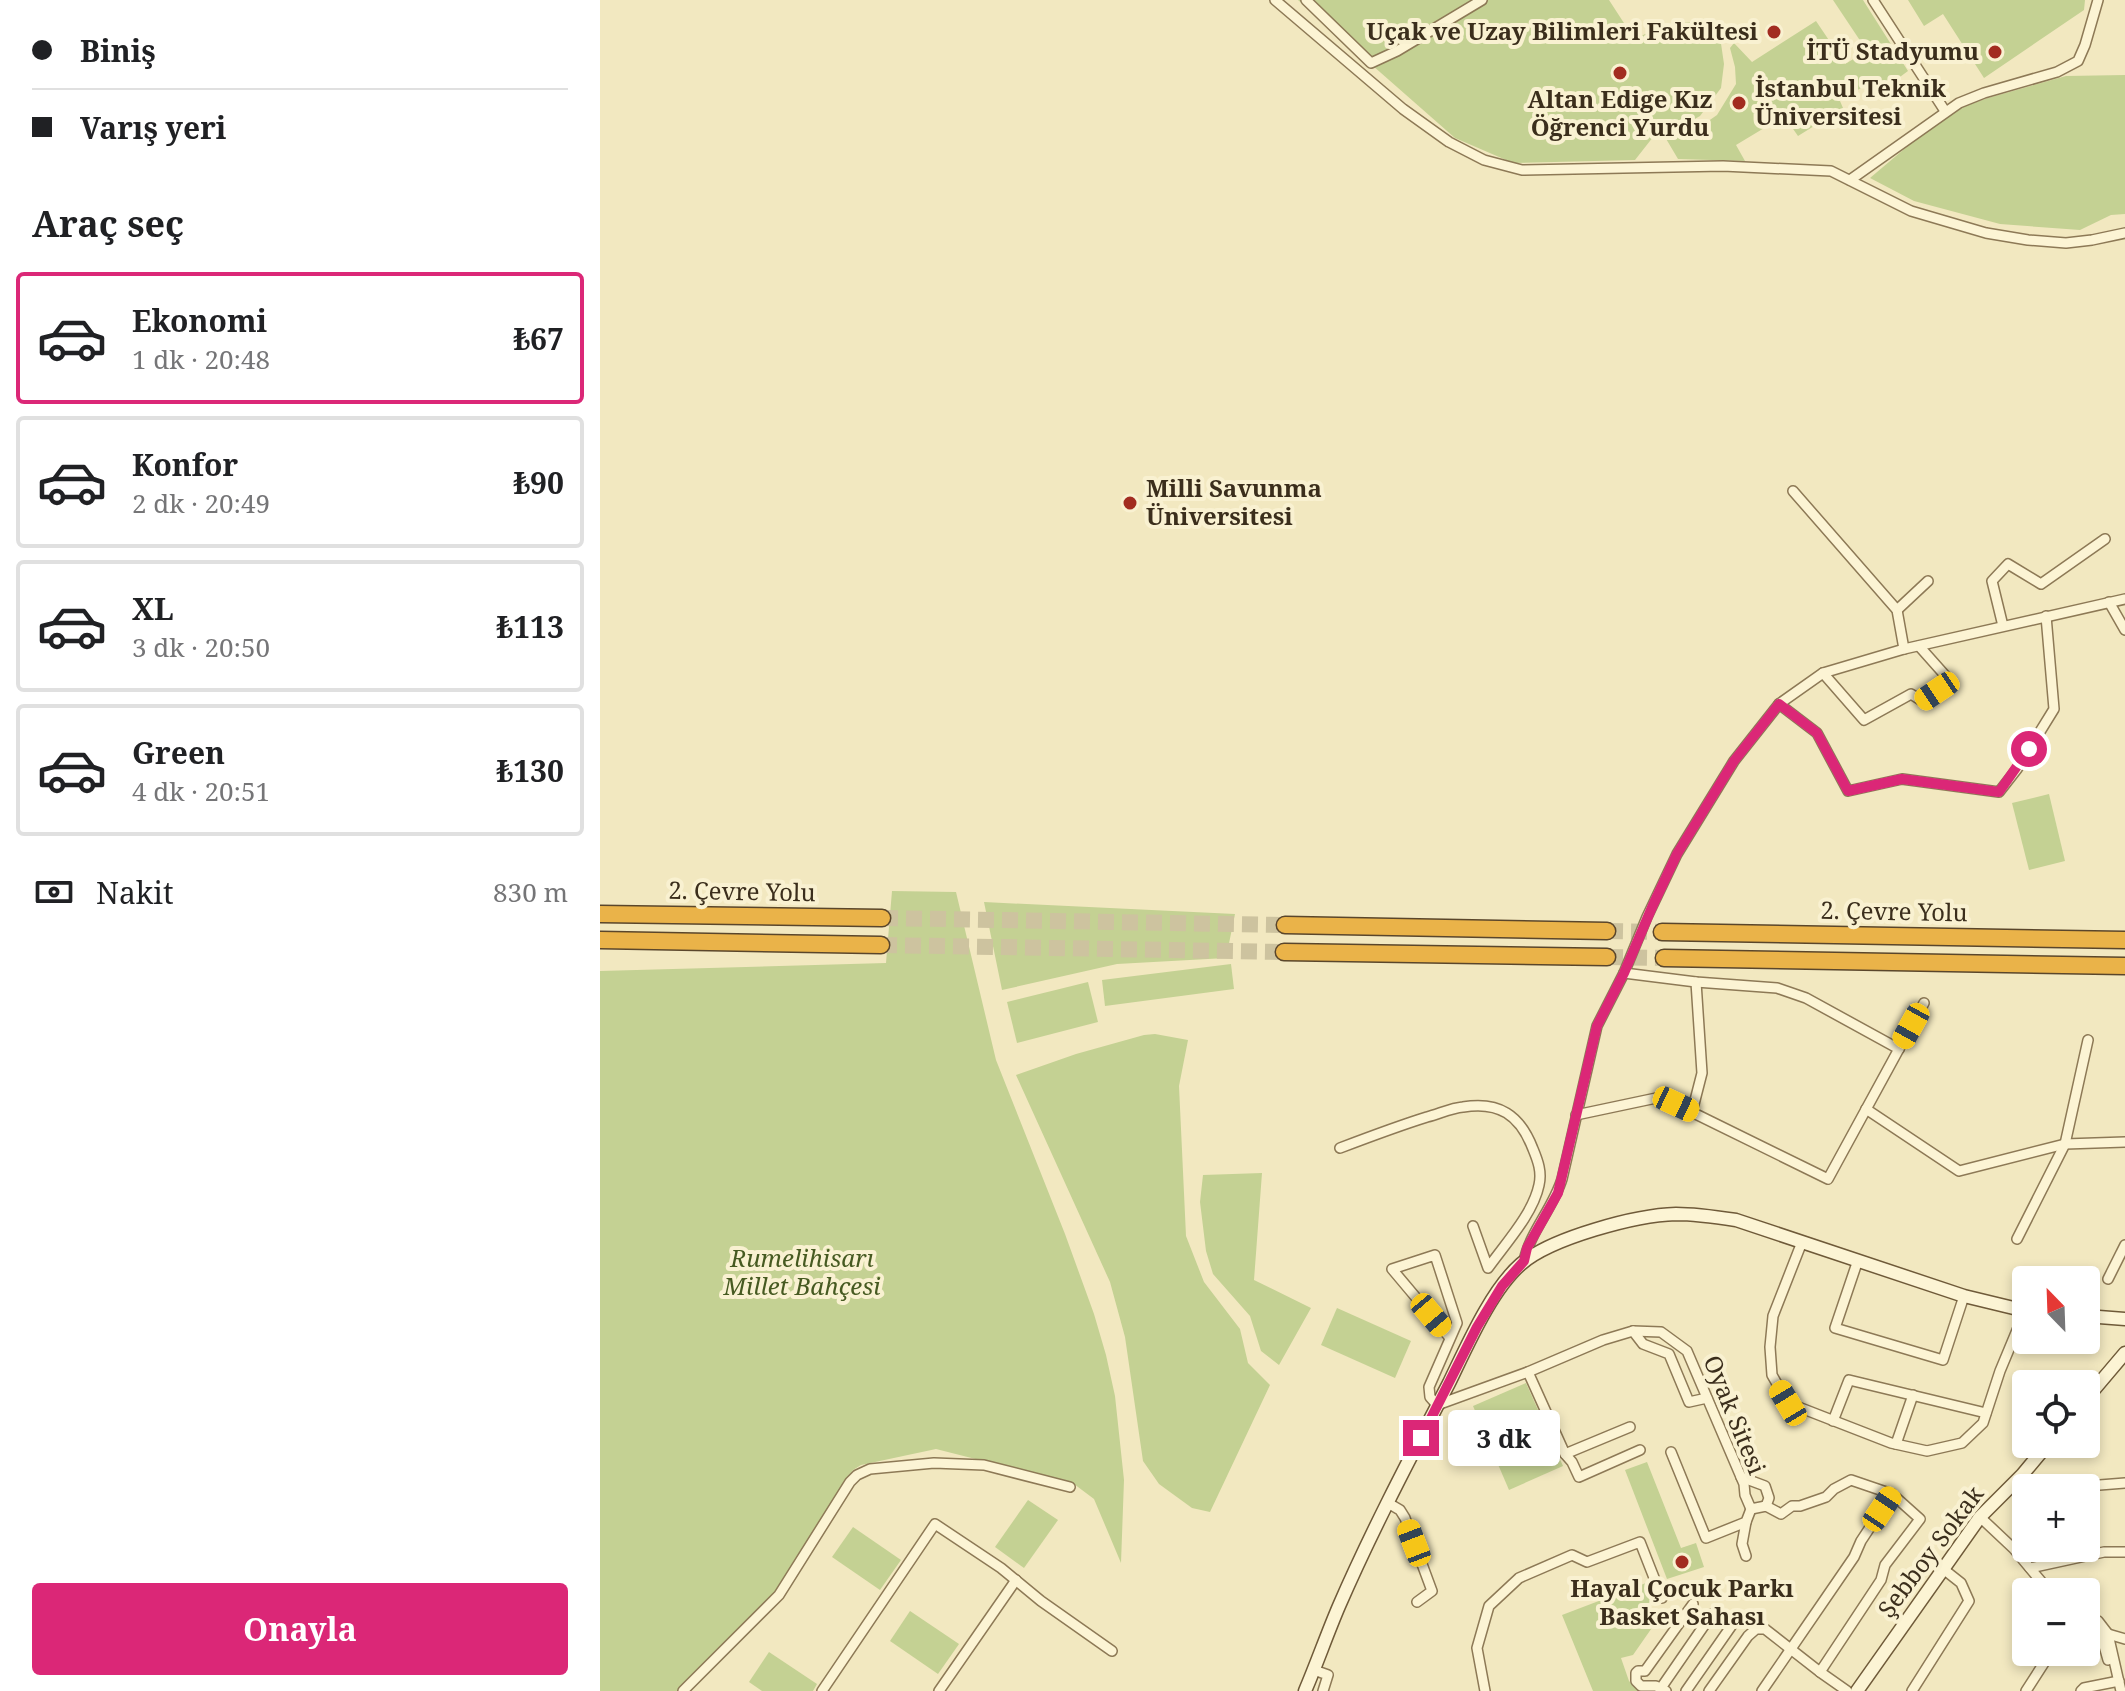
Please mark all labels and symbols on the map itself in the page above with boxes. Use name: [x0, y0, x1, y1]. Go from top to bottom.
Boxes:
place label: Uçak ve Uzay Bilimleri Fakültesi: [1366, 14, 1759, 47]
marker: Uçak ve Uzay Bilimleri Fakültesi: [1765, 23, 1783, 41]
place label: İTÜ Stadyumu: [1806, 34, 1979, 67]
marker: İTÜ Stadyumu: [1986, 43, 2004, 61]
marker: Altan Edige Kız Öğrenci Yurdu: [1611, 64, 1629, 82]
place label: İstanbul Teknik Üniversitesi: [1755, 71, 1947, 132]
place label: Altan Edige Kız Öğrenci Yurdu: [1528, 82, 1712, 143]
marker: İstanbul Teknik Üniversitesi: [1730, 94, 1748, 112]
place label: Milli Savunma Üniversitesi: [1146, 471, 1322, 532]
marker: Milli Savunma Üniversitesi: [1121, 494, 1139, 512]
car: [1910, 668, 1964, 714]
route start: [2011, 731, 2047, 767]
street label: 2. Çevre Yolu: [668, 873, 816, 908]
street label: 2. Çevre Yolu: [1820, 893, 1968, 928]
car: [1889, 999, 1933, 1053]
car: [1649, 1083, 1703, 1125]
park label: Rumelihisarı Millet Bahçesi: [722, 1241, 881, 1302]
north arrow: [2012, 1266, 2100, 1354]
car: [1406, 1289, 1456, 1341]
street label: Oyak Sitesi: [1697, 1350, 1774, 1479]
car: [1765, 1376, 1811, 1430]
callout: 3 dk: [1449, 1410, 1561, 1466]
route end: [1403, 1420, 1439, 1456]
street label: Şebboy Sokak: [1869, 1478, 1991, 1624]
car: [1859, 1482, 1905, 1536]
car: [1394, 1516, 1434, 1570]
marker: Hayal Çocuk Parkı Basket Sahası: [1673, 1553, 1691, 1571]
place label: Hayal Çocuk Parkı Basket Sahası: [1570, 1571, 1794, 1632]

